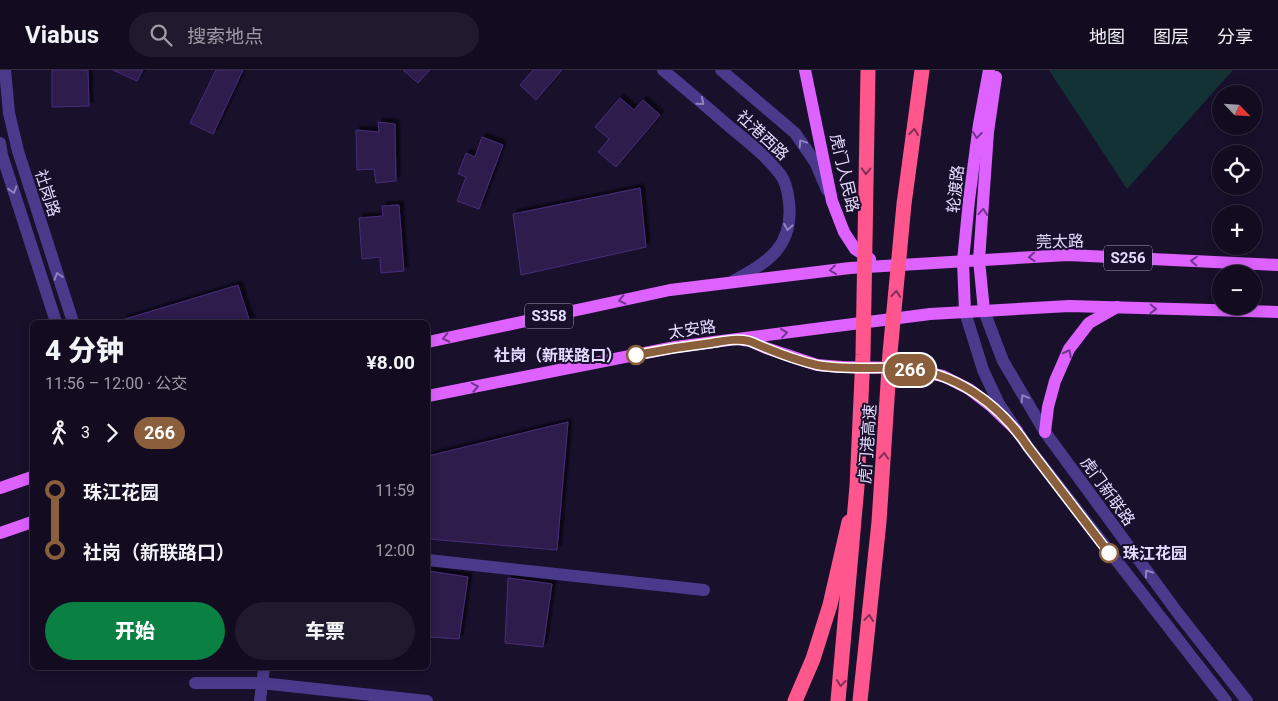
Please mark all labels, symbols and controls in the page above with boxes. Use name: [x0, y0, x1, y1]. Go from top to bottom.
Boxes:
search box: [129, 12, 479, 57]
text: Viabus: [25, 21, 99, 49]
icon: search: [147, 21, 175, 49]
text: 搜索地点: [187, 25, 263, 48]
text: 地图: [1089, 26, 1125, 47]
text: 图层: [1153, 26, 1189, 47]
text: 分享: [1217, 26, 1253, 47]
north arrow: [1212, 85, 1262, 135]
map controls: [1212, 85, 1262, 315]
one-way arrow: [695, 96, 704, 105]
street label: 社港西路: [733, 107, 793, 164]
one-way arrow: [908, 128, 919, 136]
one-way arrow: [972, 131, 983, 139]
street label: 虎门人民路: [826, 132, 863, 214]
one-way arrow: [798, 139, 808, 148]
button: locate: [1212, 145, 1262, 195]
street label: 轮渡路: [944, 164, 967, 214]
street label: 社岗路: [31, 167, 64, 219]
one-way arrow: [861, 168, 871, 175]
one-way arrow: [8, 186, 18, 194]
button: +: [1212, 205, 1262, 255]
one-way arrow: [977, 207, 988, 215]
one-way arrow: [784, 223, 794, 231]
street label: 莞太路: [1036, 232, 1084, 251]
road number: S256: [1104, 246, 1152, 270]
one-way arrow: [1028, 252, 1036, 263]
one-way arrow: [1190, 256, 1198, 266]
one-way arrow: [828, 264, 836, 275]
button: −: [1212, 265, 1262, 315]
one-way arrow: [53, 272, 63, 281]
one-way arrow: [890, 290, 901, 298]
one-way arrow: [618, 294, 627, 305]
one-way arrow: [1149, 303, 1157, 314]
road number: S358: [525, 304, 573, 328]
street label: 太安路: [667, 317, 717, 342]
one-way arrow: [780, 328, 788, 339]
one-way arrow: [442, 332, 451, 343]
text: 4 分钟: [45, 334, 124, 367]
marker: 社岗（新联路口）: [626, 345, 646, 365]
place label: 社岗（新联路口）: [494, 346, 622, 365]
one-way arrow: [1062, 349, 1072, 358]
text: ¥8.00: [367, 351, 415, 374]
line badge: 266: [881, 354, 939, 386]
text: 266: [895, 359, 925, 380]
text: 11:56 – 12:00 · 公交: [45, 374, 187, 393]
one-way arrow: [471, 382, 480, 392]
one-way arrow: [1021, 394, 1031, 403]
street label: 虎门港高速: [855, 403, 880, 485]
icon: walk: [45, 419, 73, 447]
icon: forward: [98, 419, 126, 447]
text: 266: [144, 422, 175, 443]
text: 3: [81, 423, 90, 442]
one-way arrow: [878, 452, 889, 460]
street label: 虎门新联路: [1076, 453, 1139, 529]
text: 珠江花园: [83, 481, 159, 504]
text: 11:59: [375, 481, 415, 500]
text: 社岗（新联路口）: [83, 541, 235, 564]
text: 12:00: [375, 541, 415, 560]
marker: 珠江花园: [1099, 543, 1119, 563]
place label: 珠江花园: [1123, 544, 1187, 563]
one-way arrow: [1146, 570, 1154, 579]
button: 开始: [45, 602, 225, 660]
button: 车票: [235, 602, 415, 660]
one-way arrow: [863, 613, 874, 621]
one-way arrow: [836, 679, 847, 687]

